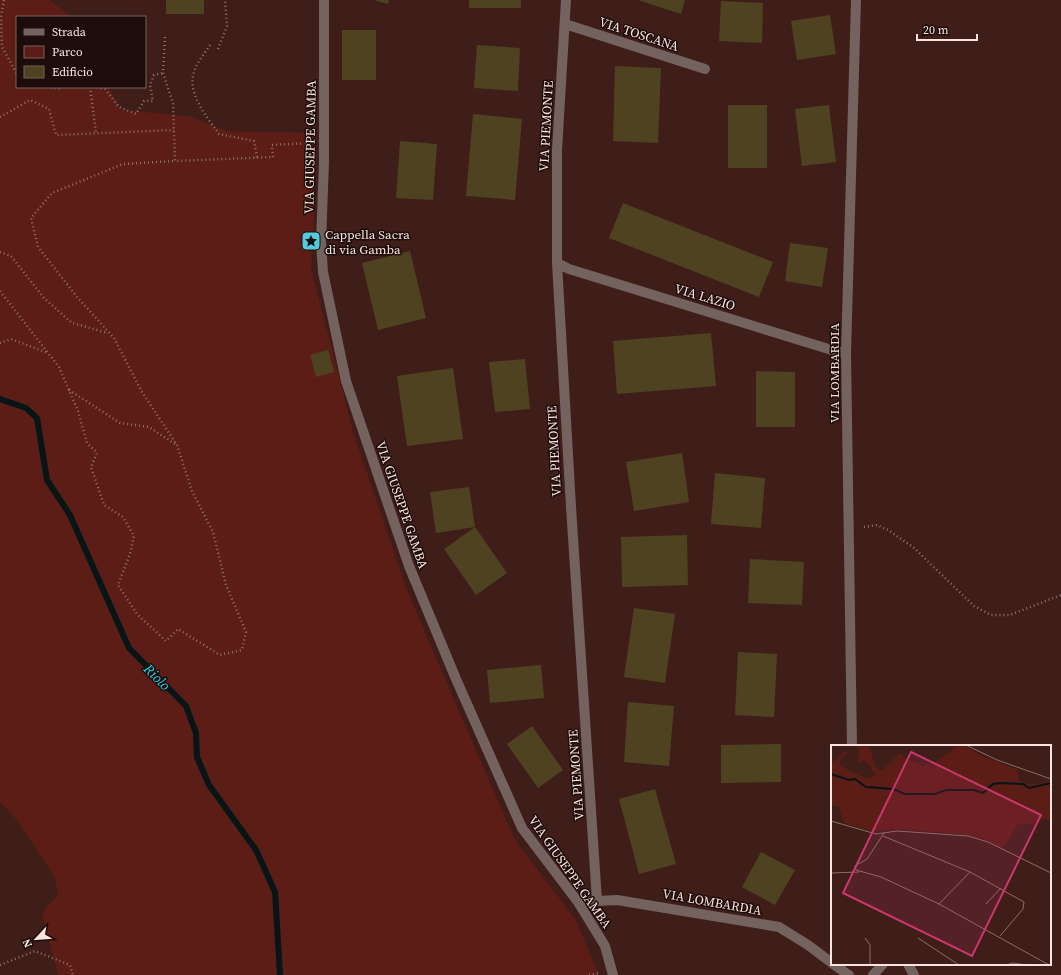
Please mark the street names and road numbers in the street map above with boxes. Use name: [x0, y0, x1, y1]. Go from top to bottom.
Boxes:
street label: VIA TOSCANA: [597, 13, 681, 55]
street label: VIA GIUSEPPE GAMBA: [300, 80, 320, 214]
street label: VIA PIEMONTE: [535, 80, 557, 172]
street label: VIA LAZIO: [673, 280, 737, 314]
street label: VIA LOMBARDIA: [826, 322, 843, 423]
street label: VIA PIEMONTE: [543, 405, 565, 497]
street label: VIA GIUSEPPE GAMBA: [372, 439, 432, 571]
street label: VIA PIEMONTE: [564, 729, 588, 821]
street label: VIA GIUSEPPE GAMBA: [525, 812, 616, 932]
street label: VIA LOMBARDIA: [661, 885, 763, 919]

